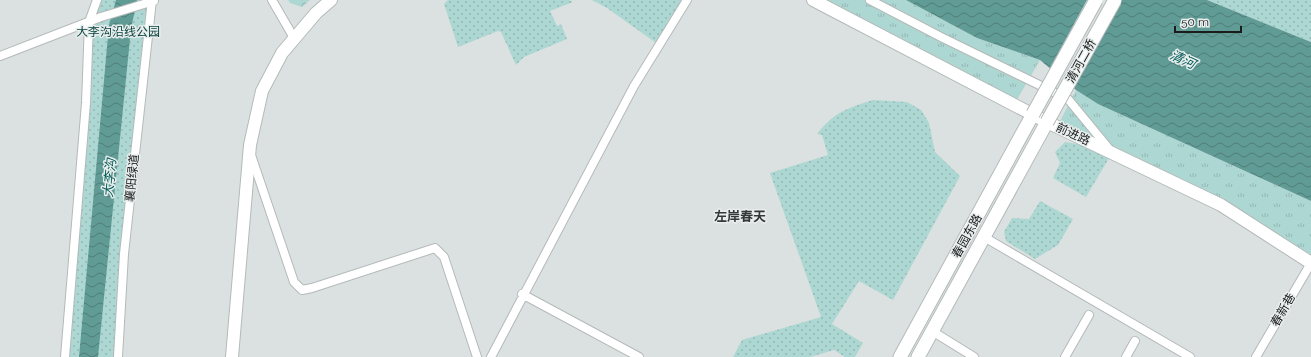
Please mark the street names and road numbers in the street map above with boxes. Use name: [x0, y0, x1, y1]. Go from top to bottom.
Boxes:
street label: 清河二桥: [1063, 37, 1099, 85]
street label: 前进路: [1054, 120, 1092, 148]
street label: 襄阳绿道: [123, 153, 141, 203]
street label: 春园东路: [949, 212, 985, 260]
street label: 春新巷: [1268, 291, 1298, 329]

